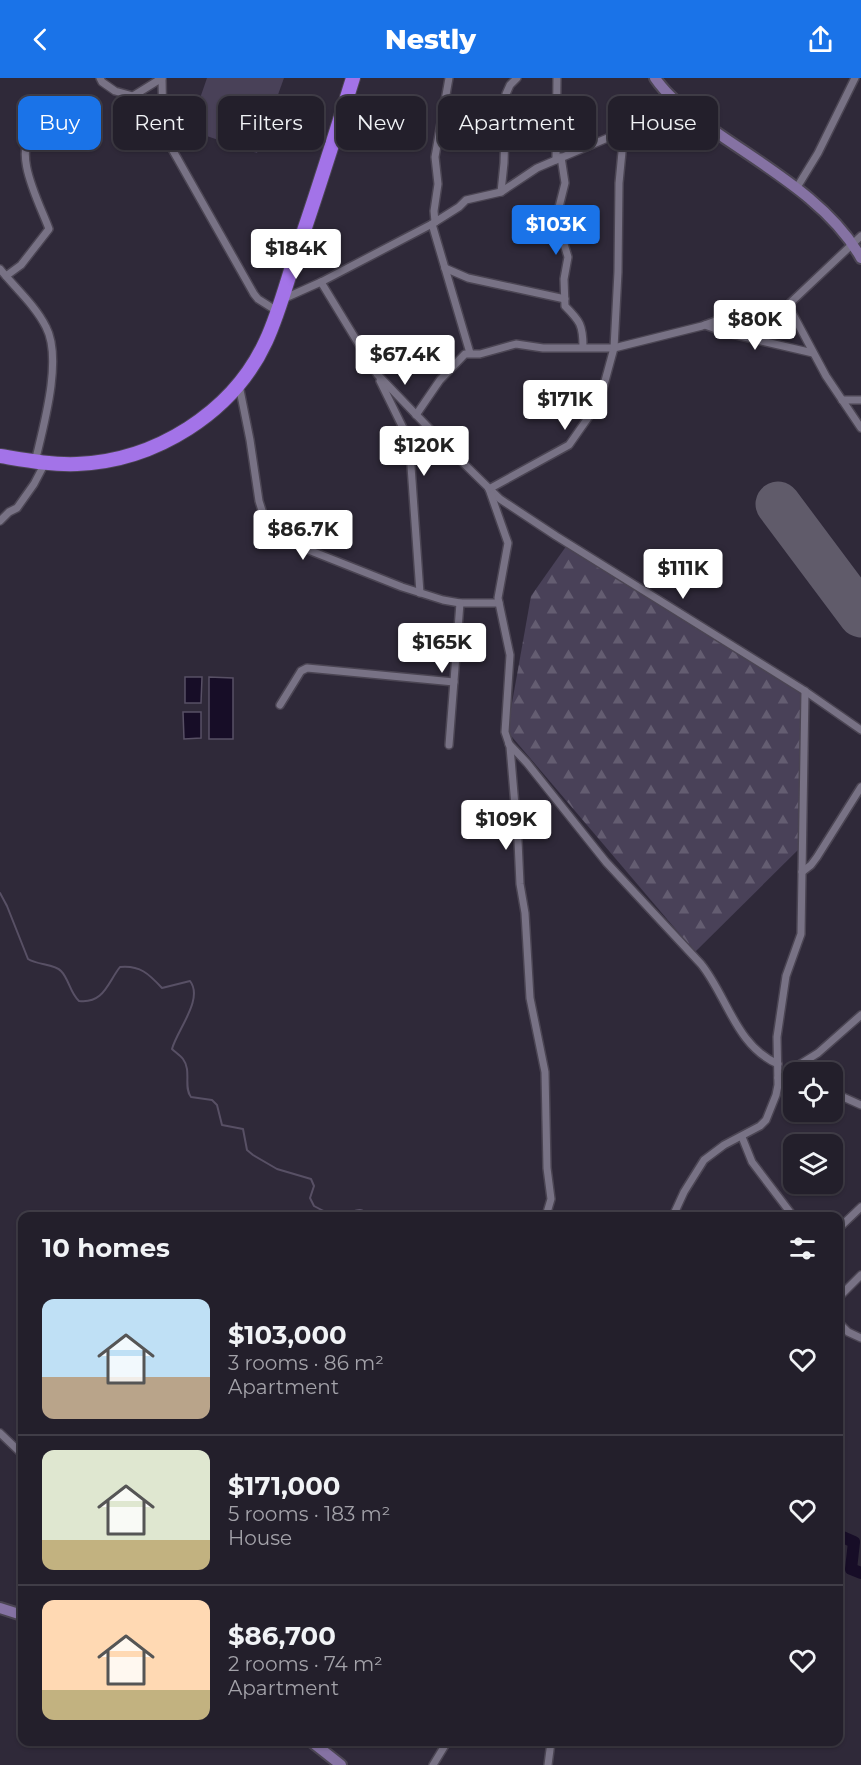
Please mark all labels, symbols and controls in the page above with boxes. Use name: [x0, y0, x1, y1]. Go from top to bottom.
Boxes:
icon: back: [24, 23, 57, 56]
text: Nestly: [385, 23, 476, 56]
icon: share: [804, 23, 837, 56]
chip: Buy: [18, 96, 101, 150]
chip: Rent: [113, 96, 206, 150]
chip: Filters: [218, 96, 324, 150]
chip: New: [336, 96, 426, 150]
chip: Apartment: [438, 96, 596, 150]
chip: House: [608, 96, 718, 150]
pin: $103K: [514, 205, 598, 256]
text: $103K: [526, 212, 586, 236]
pin: $184K: [254, 229, 338, 280]
text: $184K: [265, 236, 327, 260]
pin: $80K: [719, 300, 791, 351]
text: $80K: [728, 307, 782, 331]
pin: $67.4K: [356, 335, 454, 386]
text: $67.4K: [370, 342, 440, 366]
pin: $171K: [523, 380, 607, 431]
text: $171K: [537, 387, 593, 411]
pin: $120K: [382, 426, 466, 477]
text: $120K: [394, 433, 454, 457]
pin: $86.7K: [254, 510, 352, 561]
text: $86.7K: [267, 517, 339, 541]
pin: $111K: [641, 549, 725, 600]
text: $111K: [658, 556, 708, 580]
pin: $165K: [400, 623, 484, 674]
text: $165K: [412, 630, 472, 654]
pin: $109K: [464, 800, 548, 851]
text: $109K: [475, 807, 537, 831]
map controls: [783, 1062, 843, 1194]
button: locate: [783, 1062, 843, 1122]
button: layers: [783, 1134, 843, 1194]
text: 10 homes: [42, 1232, 170, 1264]
icon: filters: [786, 1232, 819, 1265]
text: $103,000: [228, 1319, 347, 1351]
icon: home: [90, 1323, 162, 1395]
icon: heart: [786, 1343, 819, 1376]
text: 3 rooms · 86 m²: [228, 1351, 384, 1375]
text: Apartment: [228, 1375, 339, 1399]
text: $171,000: [228, 1470, 341, 1502]
icon: home: [90, 1474, 162, 1546]
icon: heart: [786, 1494, 819, 1527]
text: 5 rooms · 183 m²: [228, 1502, 390, 1526]
text: House: [228, 1526, 292, 1550]
text: $86,700: [228, 1620, 336, 1652]
icon: home: [90, 1624, 162, 1696]
icon: heart: [786, 1644, 819, 1677]
text: 2 rooms · 74 m²: [228, 1652, 383, 1676]
text: Apartment: [228, 1676, 339, 1700]

